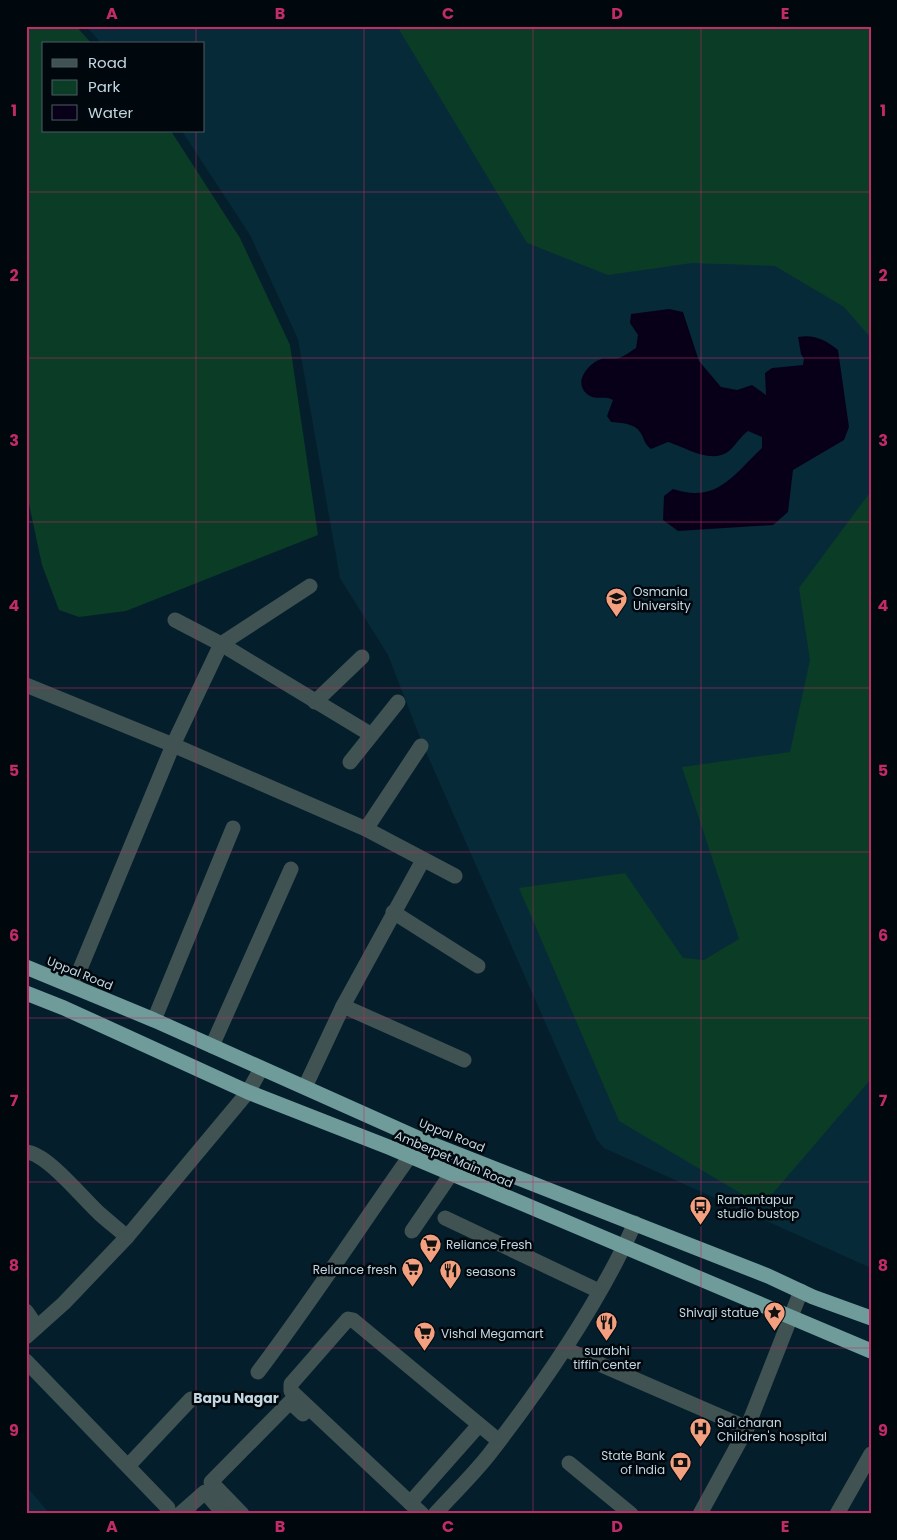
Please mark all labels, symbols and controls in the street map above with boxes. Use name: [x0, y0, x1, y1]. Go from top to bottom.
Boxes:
text: A: [106, 2, 118, 25]
text: B: [275, 2, 285, 25]
text: C: [442, 2, 454, 25]
text: D: [611, 2, 623, 25]
text: E: [781, 2, 789, 25]
legend: [42, 42, 205, 132]
text: Road: [88, 52, 127, 73]
text: Park: [88, 76, 120, 97]
text: 1: [11, 99, 17, 122]
text: 1: [880, 99, 886, 122]
text: Water: [88, 102, 134, 123]
text: 2: [9, 264, 19, 287]
text: 2: [878, 264, 888, 287]
text: 3: [9, 429, 19, 452]
text: 3: [878, 429, 888, 452]
place label: Osmania University: [633, 583, 691, 614]
school or university icon: Osmania University: [605, 586, 629, 617]
text: 4: [9, 594, 20, 617]
text: 4: [878, 594, 889, 617]
text: 5: [9, 759, 19, 782]
text: 5: [878, 759, 888, 782]
text: 6: [9, 924, 19, 947]
text: 6: [878, 924, 888, 947]
street label: Uppal Road: [44, 952, 116, 994]
text: 7: [10, 1089, 19, 1112]
text: 7: [879, 1089, 888, 1112]
street label: Uppal Road: [416, 1114, 488, 1156]
street label: Amberpet Main Road: [392, 1126, 516, 1192]
place label: Ramantapur studio bustop: [717, 1191, 799, 1222]
bus stop icon: Ramantapur studio bustop: [689, 1194, 713, 1225]
supermarket icon: Reliance Fresh: [418, 1232, 442, 1263]
place label: Reliance Fresh: [446, 1236, 532, 1253]
text: 8: [9, 1254, 19, 1277]
text: 8: [878, 1254, 888, 1277]
supermarket icon: Reliance fresh: [401, 1257, 425, 1288]
restaurant icon: seasons: [438, 1259, 462, 1290]
place label: Reliance fresh: [313, 1261, 397, 1278]
place label: seasons: [466, 1263, 516, 1280]
place icon: Shivaji statue: [763, 1300, 787, 1331]
place label: Shivaji statue: [679, 1304, 759, 1321]
restaurant icon: surabhi tiffin center: [595, 1311, 619, 1342]
supermarket icon: Vishal Megamart: [413, 1321, 437, 1352]
place label: Vishal Megamart: [441, 1325, 544, 1342]
place label: surabhi tiffin center: [573, 1342, 641, 1373]
district label: Bapu Nagar: [193, 1388, 279, 1408]
place label: Sai charan Children's hospital: [717, 1414, 827, 1445]
hospital icon: Sai charan Children's hospital: [689, 1417, 713, 1448]
text: 9: [9, 1419, 19, 1442]
text: 9: [878, 1419, 888, 1442]
place label: State Bank of India: [601, 1447, 666, 1478]
bank icon: State Bank of India: [669, 1450, 693, 1481]
text: A: [106, 1515, 118, 1538]
text: B: [275, 1515, 285, 1538]
text: C: [442, 1515, 454, 1538]
text: D: [611, 1515, 623, 1538]
text: E: [781, 1515, 789, 1538]

